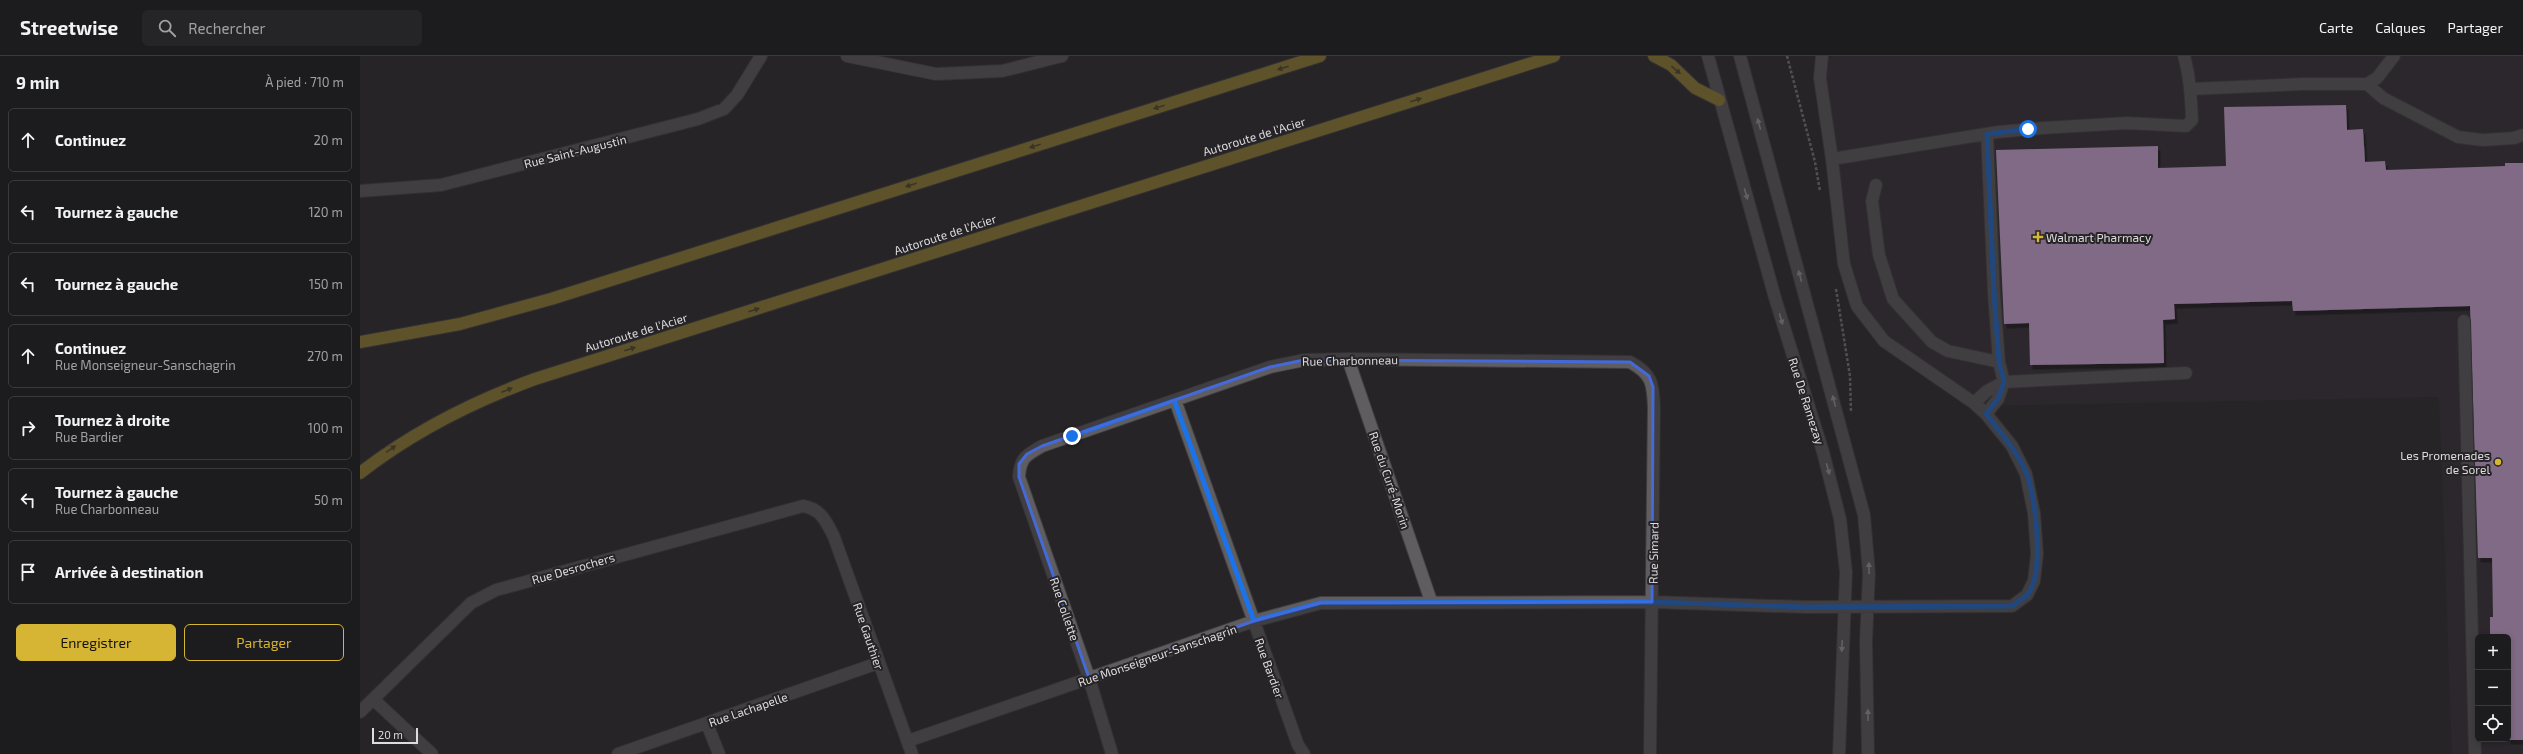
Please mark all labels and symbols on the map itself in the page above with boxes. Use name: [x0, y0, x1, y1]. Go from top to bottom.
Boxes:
one-way arrow: [1277, 65, 1289, 71]
one-way arrow: [1671, 65, 1682, 74]
one-way arrow: [1411, 96, 1423, 102]
one-way arrow: [1153, 104, 1165, 110]
street label: Autoroute de l'Acier: [1201, 114, 1307, 158]
one-way arrow: [1755, 118, 1761, 130]
route start: [2019, 120, 2037, 138]
street label: Rue Saint-Augustin: [522, 131, 628, 170]
one-way arrow: [1029, 143, 1041, 149]
one-way arrow: [905, 183, 917, 189]
one-way arrow: [1743, 188, 1749, 200]
street label: Autoroute de l'Acier: [892, 211, 998, 257]
place label: Walmart Pharmacy: [2046, 230, 2152, 244]
marker: Walmart Pharmacy: [2033, 232, 2043, 242]
one-way arrow: [1797, 269, 1803, 281]
one-way arrow: [748, 306, 760, 312]
street label: Autoroute de l'Acier: [583, 310, 689, 354]
one-way arrow: [1778, 313, 1784, 325]
one-way arrow: [624, 346, 636, 352]
street label: Rue Charbonneau: [1302, 352, 1398, 368]
street label: Rue De Ramezay: [1786, 356, 1828, 447]
one-way arrow: [501, 386, 513, 392]
one-way arrow: [1831, 395, 1837, 407]
route end: [1063, 427, 1081, 445]
street label: Rue du Curé-Morin: [1367, 429, 1413, 531]
one-way arrow: [386, 445, 397, 453]
place label: Les Promenades de Sorel: [2400, 448, 2490, 476]
marker: Les Promenades de Sorel: [2493, 457, 2503, 467]
one-way arrow: [1825, 463, 1831, 475]
street label: Rue Simard: [1645, 522, 1661, 584]
street label: Rue Desrochers: [530, 549, 616, 587]
one-way arrow: [1866, 561, 1872, 574]
street label: Rue Collette: [1048, 575, 1082, 643]
street label: Rue Gauthier: [851, 601, 887, 672]
street label: Rue Monseigneur-Sanschagrin: [1076, 621, 1238, 689]
street label: Rue Bardier: [1253, 636, 1287, 700]
one-way arrow: [1839, 640, 1846, 652]
street label: Rue Lachapelle: [707, 689, 789, 729]
one-way arrow: [1865, 708, 1871, 721]
scale bar: [372, 726, 418, 745]

